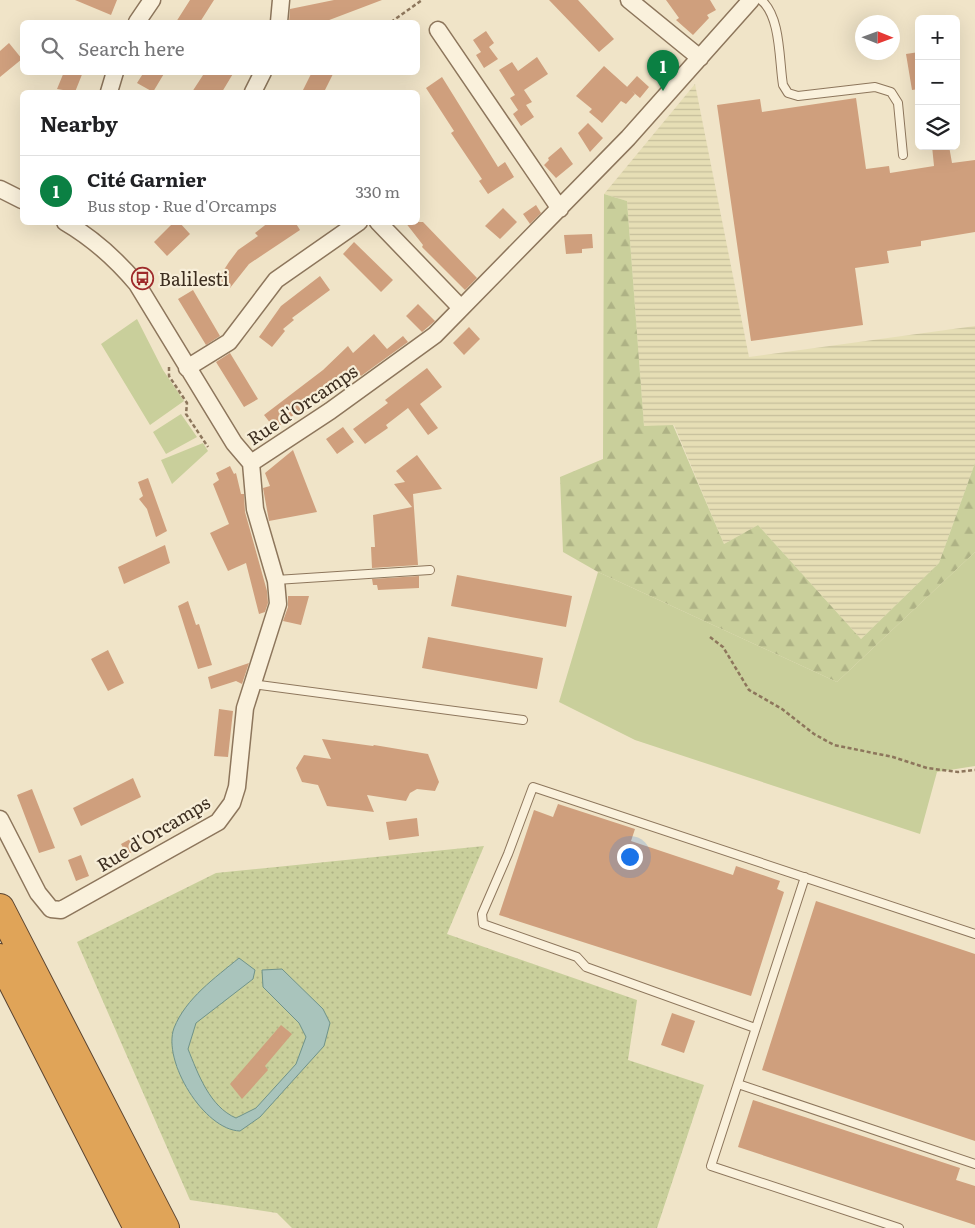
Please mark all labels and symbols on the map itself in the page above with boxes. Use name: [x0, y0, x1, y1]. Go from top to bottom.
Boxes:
north arrow: [855, 15, 900, 60]
pin: 1: [647, 50, 679, 91]
place label: Balilesti: [159, 265, 229, 292]
bus stop icon: Balilesti: [131, 266, 155, 290]
street label: Rue d'Orcamps: [241, 357, 363, 451]
street label: Rue d'Orcamps: [91, 788, 215, 878]
your location: [617, 844, 643, 870]

